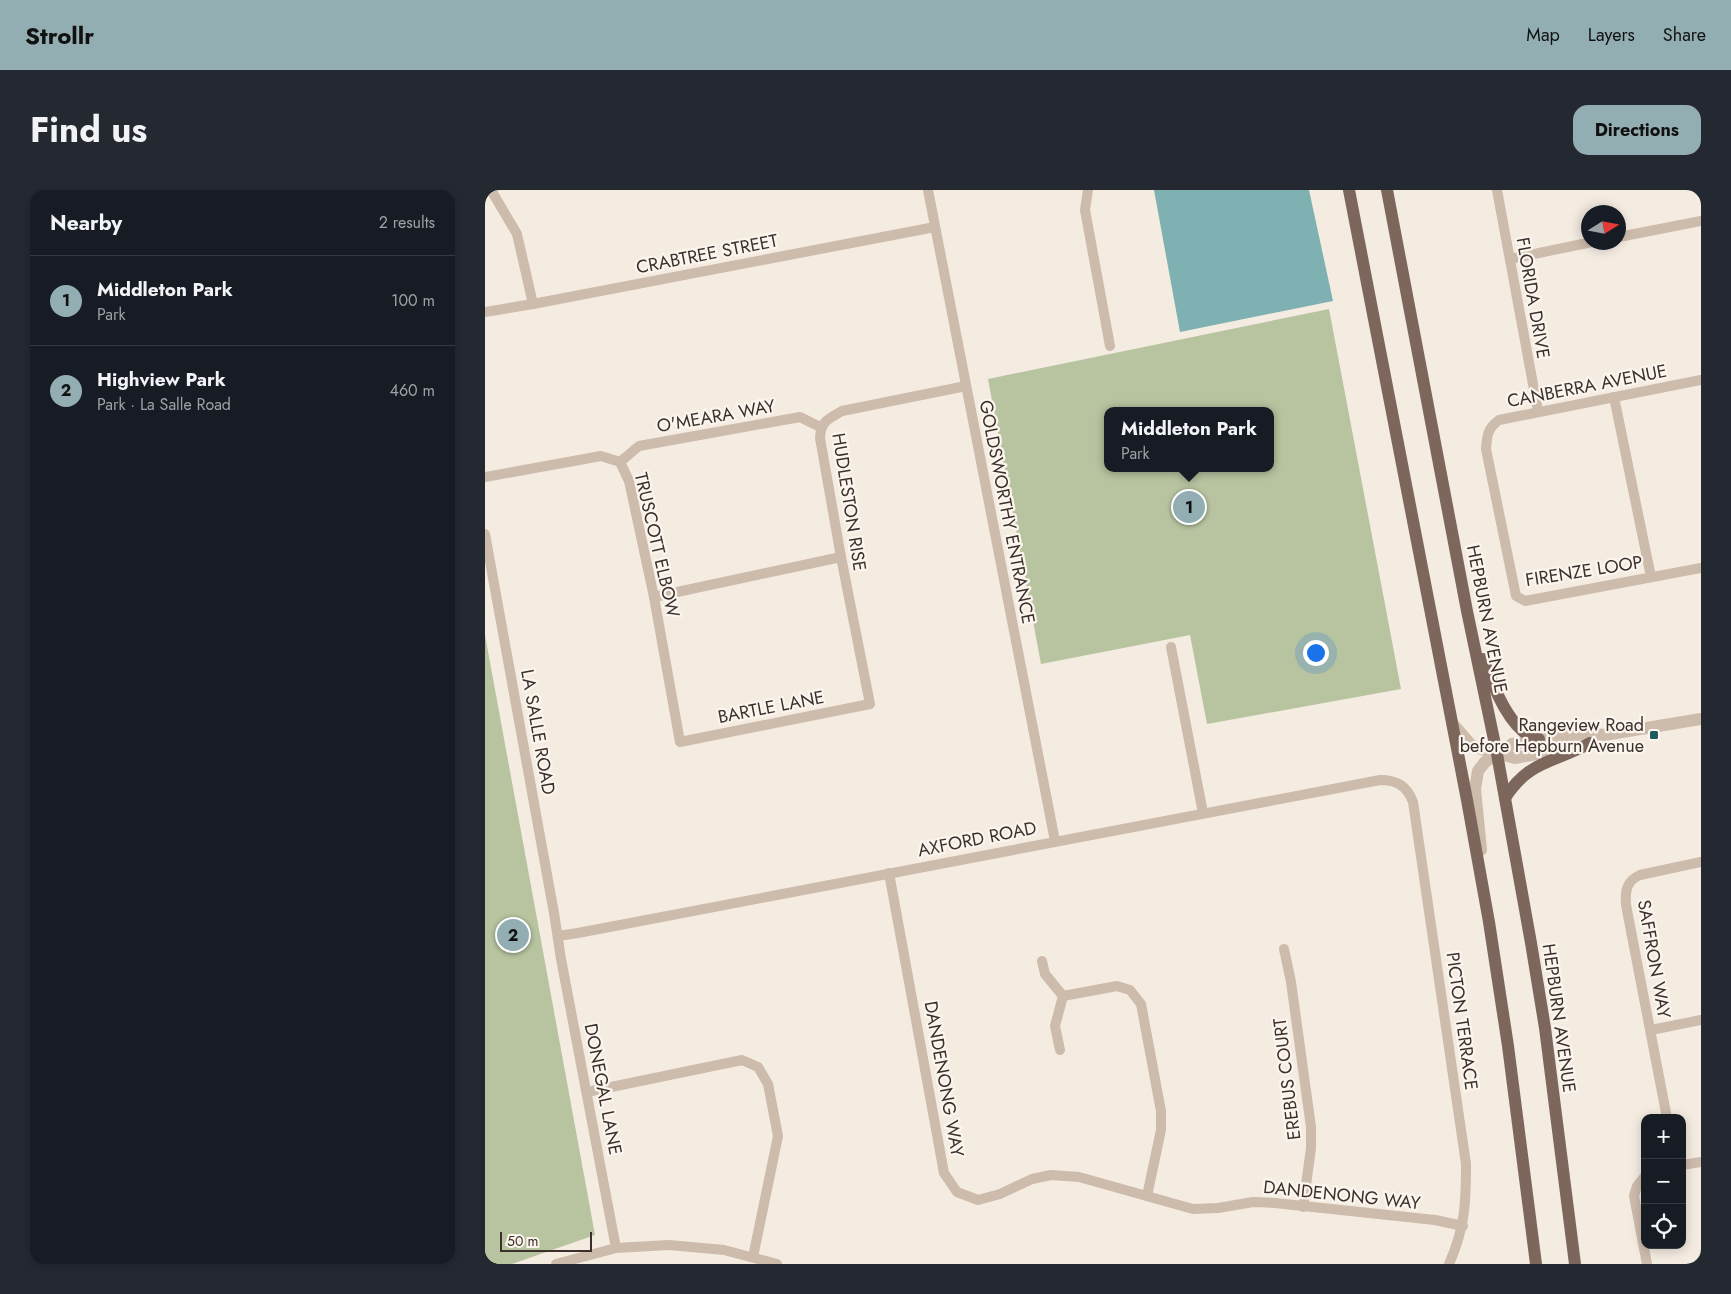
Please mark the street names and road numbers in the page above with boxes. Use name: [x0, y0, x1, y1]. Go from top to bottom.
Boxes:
street label: CRABTREE STREET: [634, 227, 781, 280]
street label: FLORIDA DRIVE: [1510, 235, 1556, 361]
street label: CANBERRA AVENUE: [1505, 358, 1669, 414]
street label: O'MEARA WAY: [655, 393, 778, 439]
street label: GOLDSWORTHY ENTRANCE: [973, 398, 1041, 626]
street label: HUDLESTON RISE: [825, 431, 873, 573]
street label: TRUSCOTT ELBOW: [628, 470, 686, 620]
street label: HEPBURN AVENUE: [1460, 543, 1514, 695]
street label: FIRENZE LOOP: [1524, 549, 1645, 593]
street label: LA SALLE ROAD: [514, 667, 562, 797]
street label: BARTLE LANE: [716, 684, 826, 730]
street label: AXFORD ROAD: [915, 815, 1039, 863]
street label: SAFFRON WAY: [1631, 898, 1677, 1021]
street label: HEPBURN AVENUE: [1536, 942, 1582, 1094]
street label: PICTON TERRACE: [1439, 950, 1485, 1092]
street label: DANDENONG WAY: [917, 999, 971, 1160]
street label: EREBUS COURT: [1267, 1016, 1307, 1141]
street label: DONEGAL LANE: [578, 1021, 628, 1157]
street label: DANDENONG WAY: [1262, 1174, 1423, 1216]

